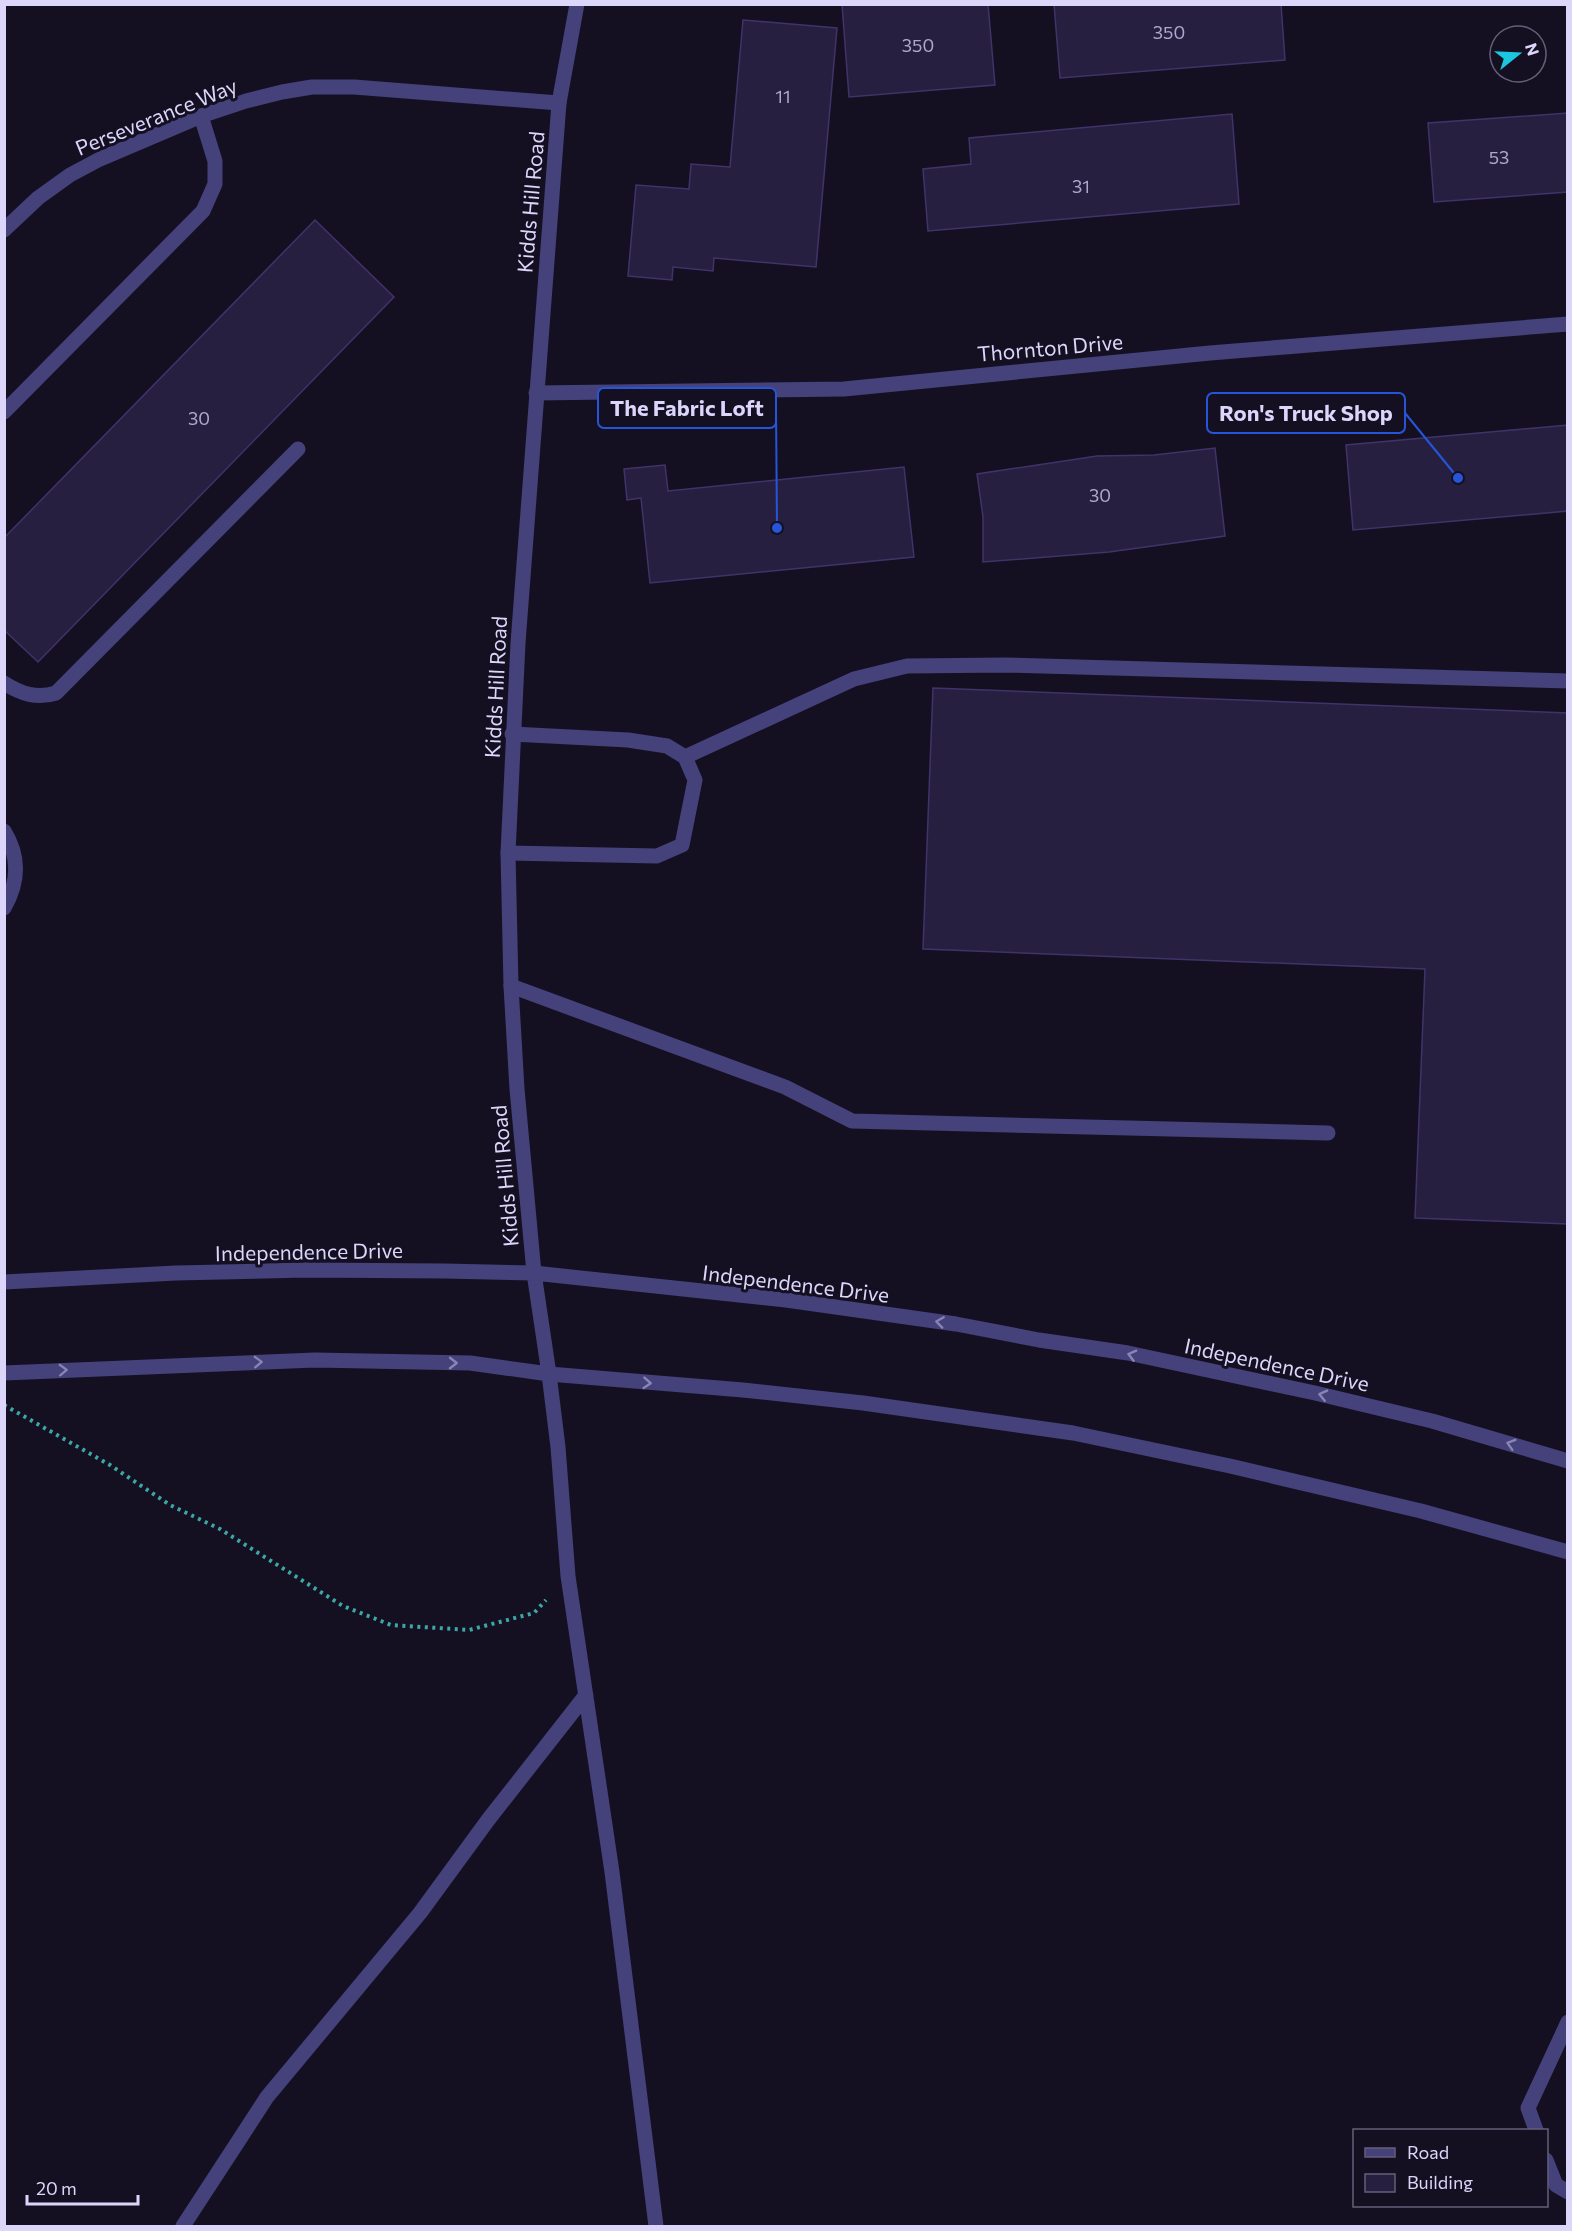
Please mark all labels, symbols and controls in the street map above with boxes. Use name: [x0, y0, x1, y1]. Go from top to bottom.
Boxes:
house number: 350: [1153, 21, 1185, 43]
north arrow: [1488, 24, 1548, 84]
house number: 350: [902, 34, 934, 56]
text: N: [1522, 41, 1544, 58]
street label: Perseverance Way: [71, 72, 241, 160]
house number: 11: [775, 85, 791, 107]
street label: Kidds Hill Road: [511, 130, 549, 274]
house number: 53: [1489, 146, 1509, 168]
house number: 31: [1072, 175, 1090, 197]
street label: Thornton Drive: [976, 328, 1124, 366]
callout: The Fabric Loft: [598, 388, 776, 428]
callout: Ron's Truck Shop: [1207, 393, 1405, 433]
text: The Fabric Loft: [610, 394, 764, 421]
text: Ron's Truck Shop: [1219, 399, 1393, 426]
house number: 30: [188, 407, 210, 429]
house number: 30: [1089, 484, 1111, 506]
street label: Kidds Hill Road: [479, 615, 511, 759]
street label: Kidds Hill Road: [485, 1104, 523, 1248]
street label: Independence Drive: [215, 1237, 403, 1265]
street label: Independence Drive: [701, 1259, 891, 1307]
one-way arrow: [935, 1316, 945, 1328]
street label: Independence Drive: [1182, 1332, 1372, 1396]
one-way arrow: [1127, 1349, 1137, 1362]
one-way arrow: [253, 1356, 262, 1368]
one-way arrow: [448, 1357, 457, 1369]
one-way arrow: [58, 1363, 67, 1376]
one-way arrow: [642, 1376, 651, 1389]
one-way arrow: [1318, 1389, 1328, 1402]
one-way arrow: [1506, 1439, 1517, 1451]
legend: [1353, 2129, 1548, 2207]
text: Road: [1407, 2141, 1449, 2163]
scale bar: [27, 2168, 138, 2206]
text: Building: [1407, 2171, 1473, 2193]
text: 20 m: [36, 2177, 77, 2199]

